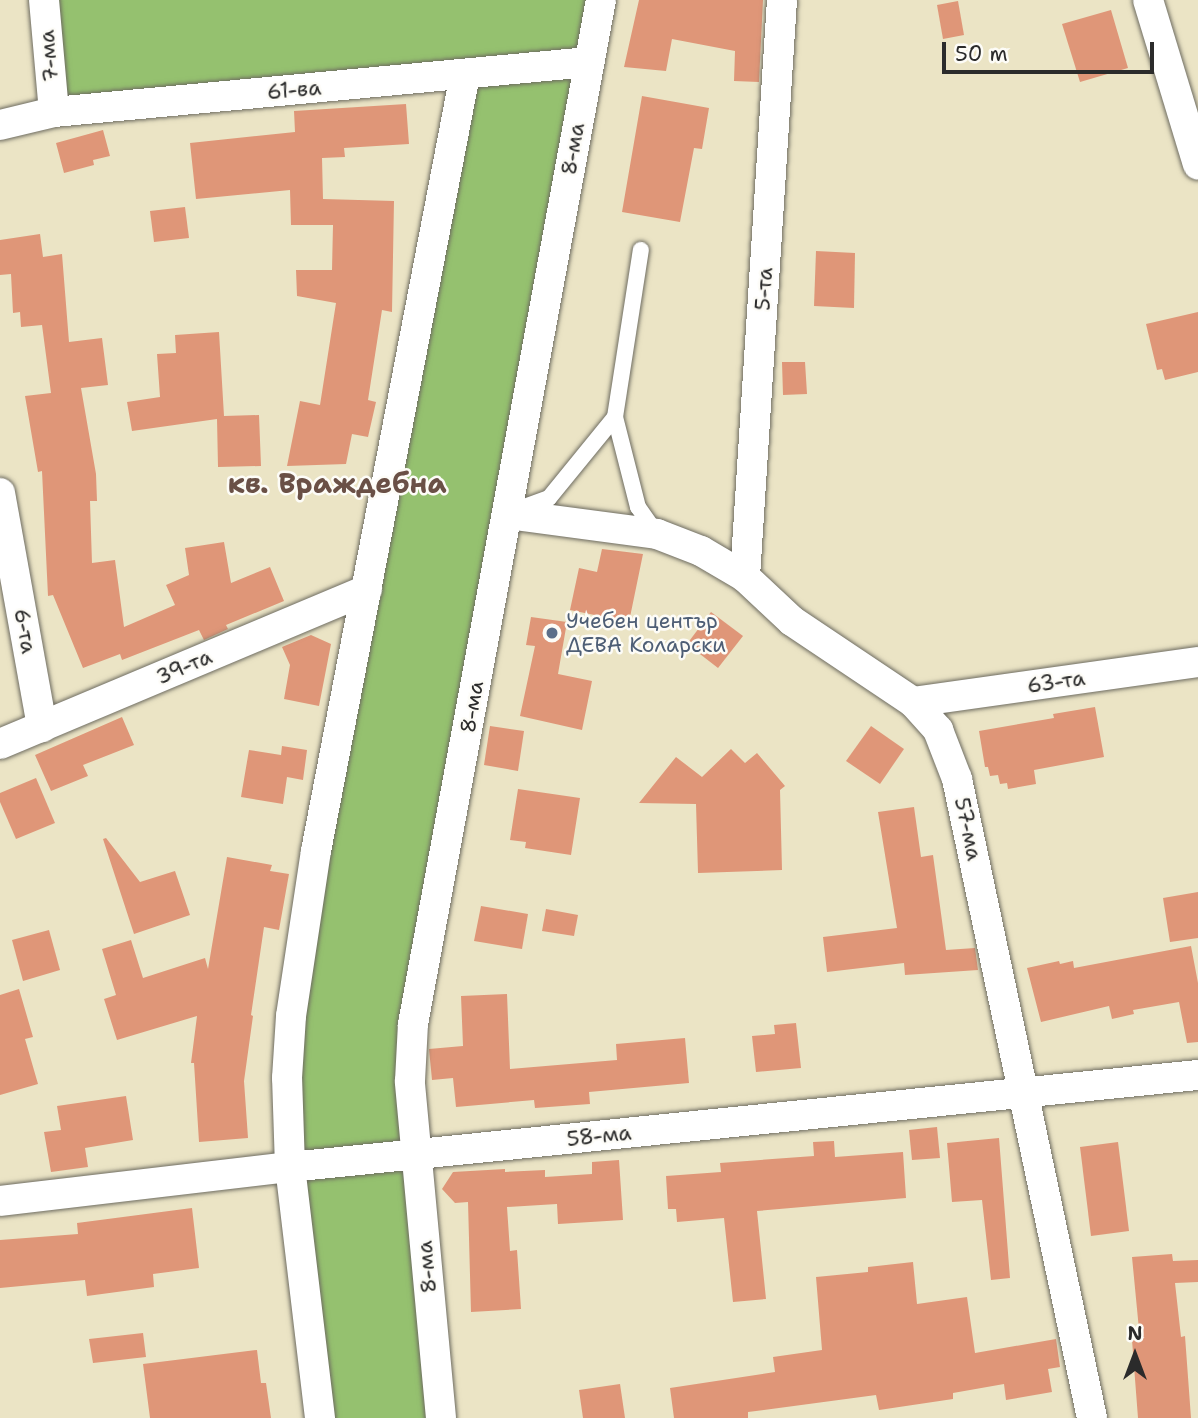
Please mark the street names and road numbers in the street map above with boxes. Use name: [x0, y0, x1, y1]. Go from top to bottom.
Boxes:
street label: 7-ма: [34, 29, 64, 83]
street label: 61-ва: [266, 75, 322, 105]
street label: 8-ма: [556, 121, 590, 177]
street label: 5-та: [750, 267, 778, 311]
street label: 6-та: [9, 607, 41, 655]
street label: 39-та: [152, 644, 216, 690]
street label: 63-та: [1025, 665, 1087, 699]
street label: 8-ма: [455, 679, 489, 735]
street label: 57-ма: [949, 795, 987, 863]
street label: 58-ма: [565, 1120, 633, 1152]
street label: 8-ма: [412, 1240, 442, 1294]

